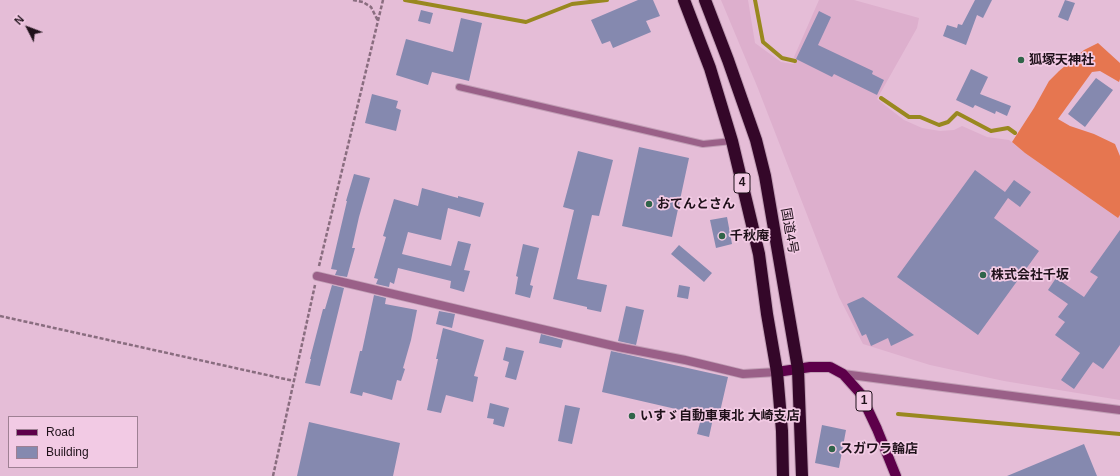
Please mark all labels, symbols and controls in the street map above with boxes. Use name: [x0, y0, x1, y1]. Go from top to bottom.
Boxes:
north arrow: [8, 8, 48, 48]
text: N: [12, 13, 26, 27]
place label: 狐塚天神社: [1029, 52, 1094, 68]
marker: 狐塚天神社: [1016, 55, 1026, 65]
road number: 4: [734, 173, 750, 193]
place label: おてんとさん: [657, 196, 735, 212]
marker: おてんとさん: [644, 199, 654, 209]
street label: 国道4号: [777, 207, 801, 255]
place label: 千秋庵: [730, 228, 769, 244]
marker: 千秋庵: [717, 231, 727, 241]
place label: 株式会社千坂: [991, 267, 1069, 283]
marker: 株式会社千坂: [978, 270, 988, 280]
road number: 1: [856, 391, 872, 411]
place label: いすゞ自動車東北 大崎支店: [640, 408, 800, 424]
marker: いすゞ自動車東北 大崎支店: [627, 411, 637, 421]
legend: [8, 416, 138, 468]
text: Road: [46, 425, 75, 439]
place label: スガワラ輪店: [840, 441, 918, 457]
marker: スガワラ輪店: [827, 444, 837, 454]
text: Building: [46, 445, 89, 459]

